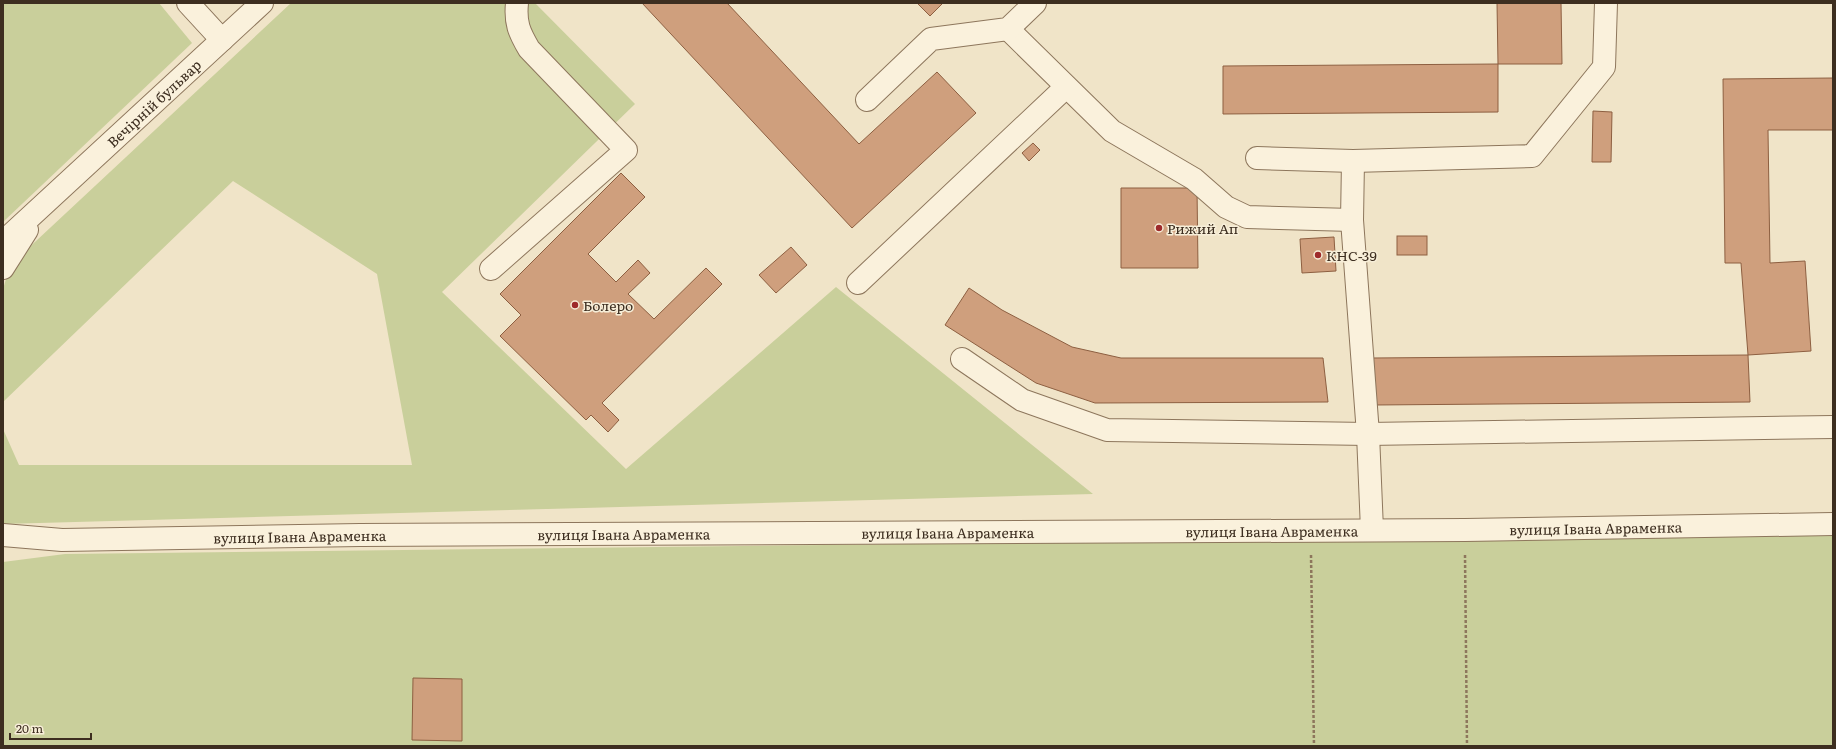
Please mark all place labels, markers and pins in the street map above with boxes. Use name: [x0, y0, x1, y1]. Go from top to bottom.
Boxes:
place label: Рижий Ап: [1167, 218, 1238, 238]
marker: Рижий Ап: [1154, 223, 1164, 233]
place label: КНС-39: [1326, 245, 1377, 265]
marker: КНС-39: [1313, 250, 1323, 260]
place label: Болеро: [583, 295, 633, 315]
marker: Болеро: [570, 300, 580, 310]

